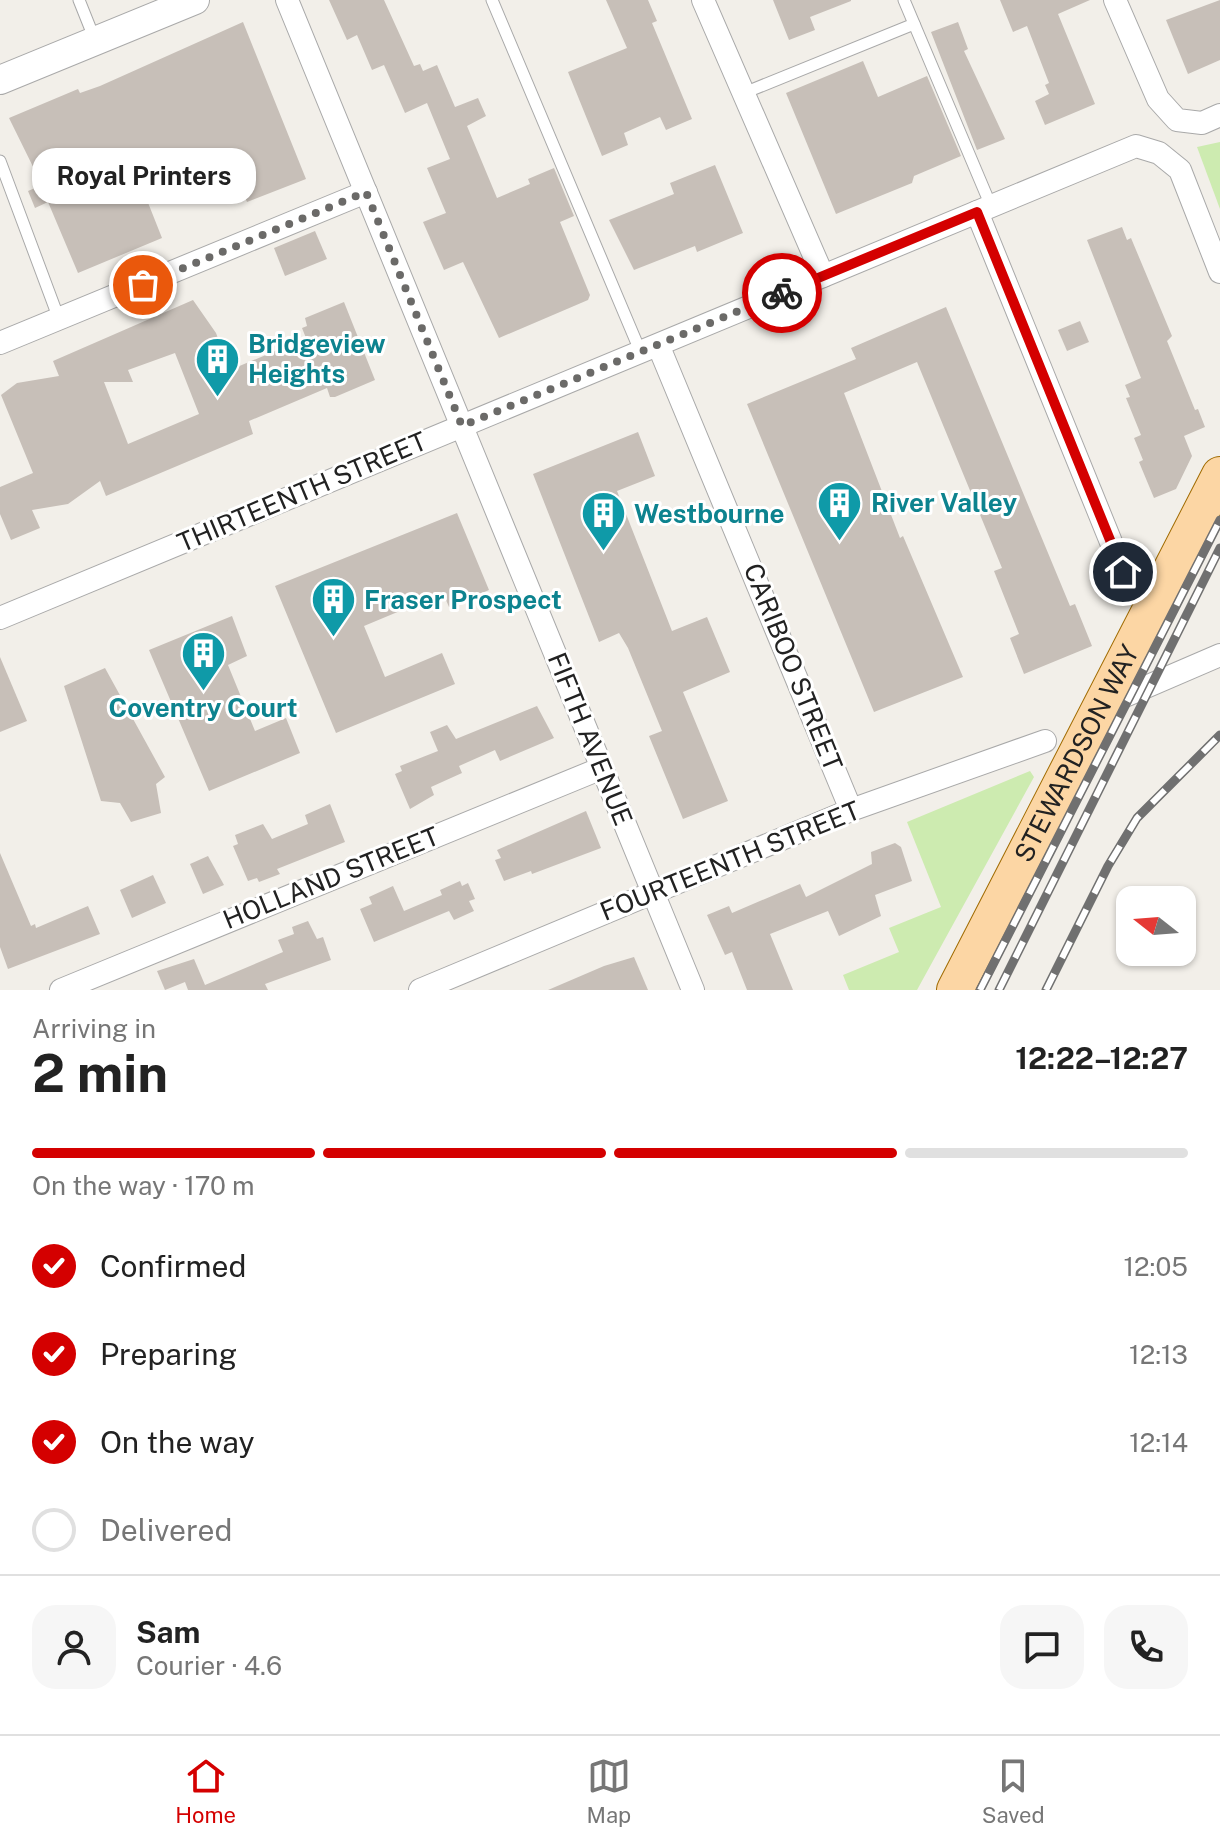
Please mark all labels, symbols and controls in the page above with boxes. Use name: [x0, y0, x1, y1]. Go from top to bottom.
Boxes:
callout: Royal Printers: [31, 149, 255, 205]
text: Royal Printers: [57, 160, 231, 191]
pin: [109, 251, 177, 319]
courier: [742, 253, 822, 333]
icon: bag: [121, 263, 165, 307]
icon: bike: [760, 271, 804, 315]
place label: Bridgeview Heights: [248, 328, 386, 389]
building icon: Bridgeview Heights: [193, 335, 241, 398]
street label: THIRTEENTH STREET: [173, 425, 431, 558]
building icon: River Valley: [816, 479, 864, 542]
place label: River Valley: [871, 487, 1017, 518]
building icon: Westbourne: [579, 490, 627, 553]
place label: Westbourne: [634, 498, 785, 529]
pin: [1089, 538, 1157, 606]
icon: home: [1101, 550, 1145, 594]
street label: CARIBOO STREET: [738, 559, 849, 775]
building icon: Fraser Prospect: [309, 576, 357, 639]
place label: Fraser Prospect: [364, 584, 562, 615]
building icon: Coventry Court: [179, 629, 227, 692]
street label: STEWARDSON WAY: [1008, 639, 1145, 867]
street label: FIFTH AVENUE: [542, 648, 639, 830]
place label: Coventry Court: [108, 692, 298, 723]
street label: FOURTEENTH STREET: [595, 794, 864, 927]
street label: HOLLAND STREET: [218, 820, 443, 935]
north arrow: [1116, 886, 1196, 966]
map controls: [1116, 886, 1196, 966]
text: Arriving in: [32, 1013, 156, 1044]
text: 12:22–12:27: [1015, 1040, 1188, 1076]
text: 2 min: [32, 1043, 168, 1104]
text: On the way · 170 m: [32, 1170, 255, 1201]
icon: check: [32, 1244, 76, 1288]
text: Confirmed: [100, 1248, 246, 1284]
text: 12:05: [1123, 1251, 1188, 1282]
icon: check: [32, 1332, 76, 1376]
text: Preparing: [100, 1336, 237, 1372]
text: 12:13: [1129, 1339, 1188, 1370]
icon: check: [32, 1420, 76, 1464]
text: On the way: [100, 1424, 254, 1460]
text: 12:14: [1129, 1427, 1188, 1458]
text: Delivered: [100, 1512, 232, 1548]
button: person: [32, 1605, 116, 1689]
button: chat: [1000, 1605, 1084, 1689]
button: phone: [1104, 1605, 1188, 1689]
text: Sam: [136, 1614, 200, 1650]
text: Courier · 4.6: [136, 1650, 282, 1681]
tab: Home: [175, 1754, 236, 1828]
tab: Map: [587, 1754, 631, 1828]
tab: Saved: [982, 1754, 1045, 1828]

